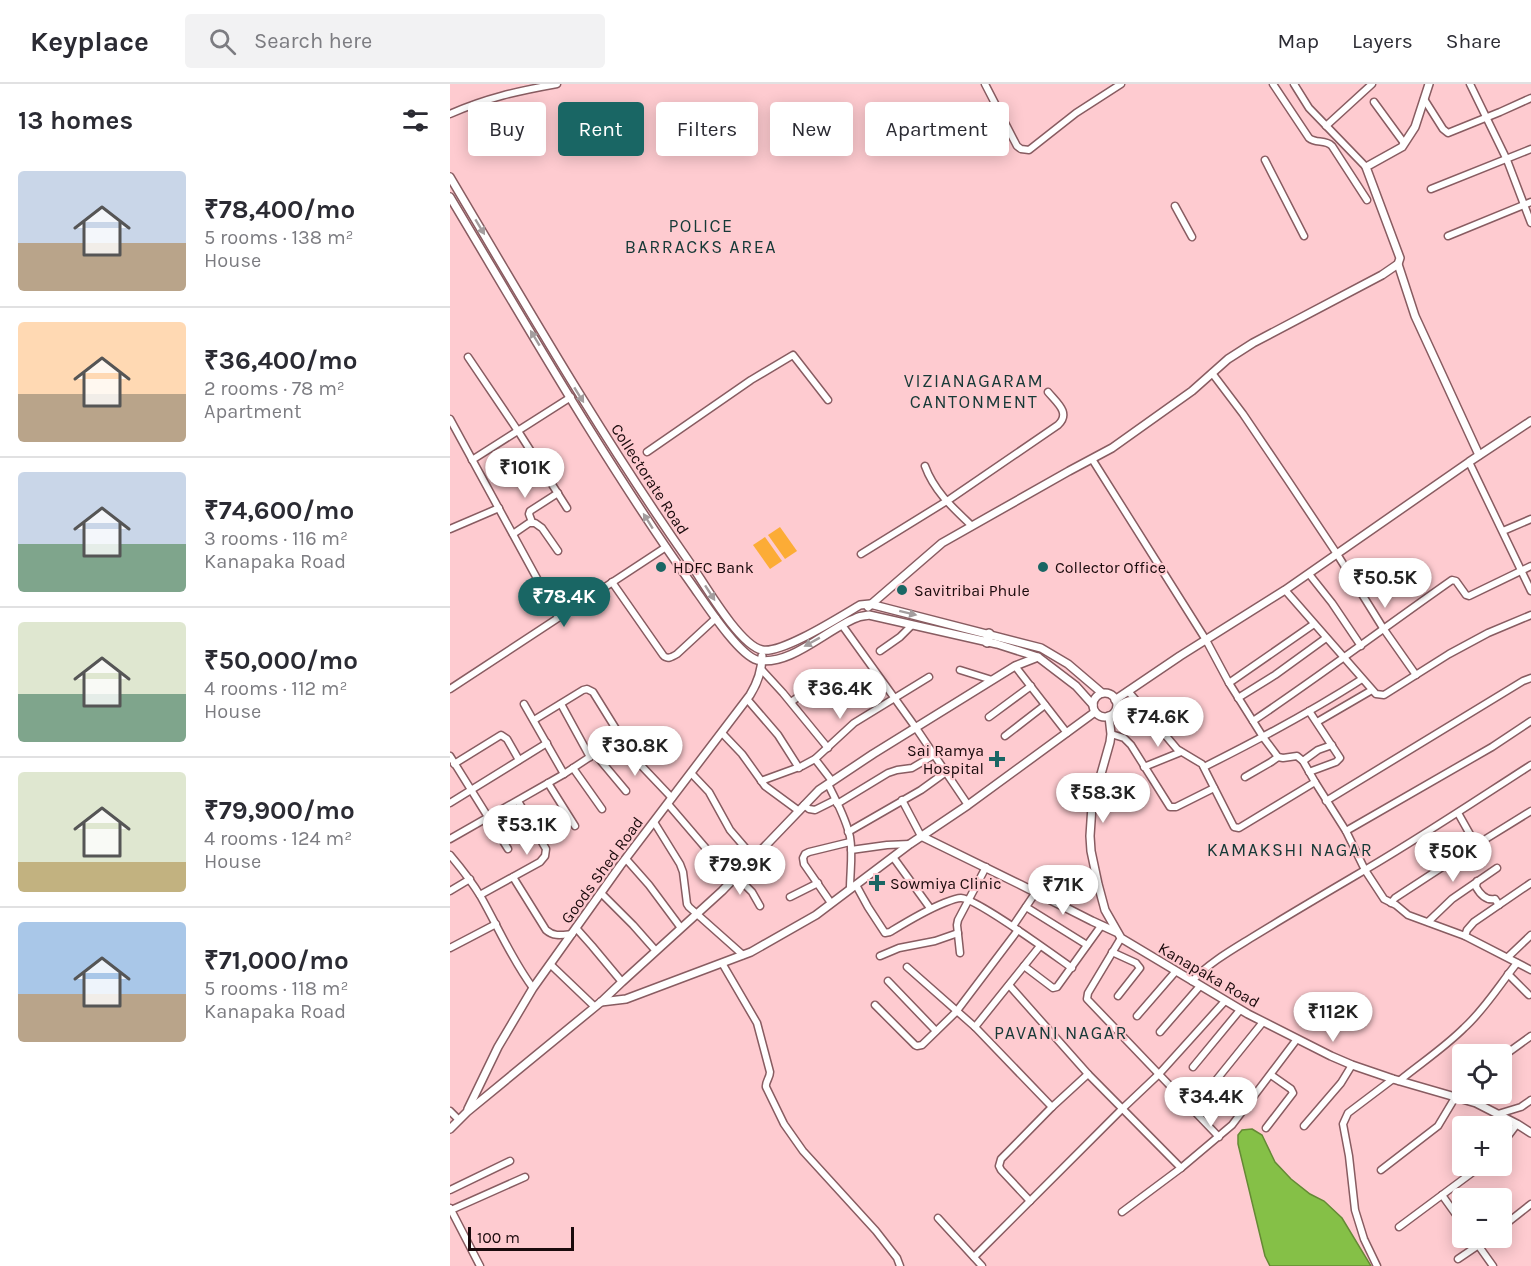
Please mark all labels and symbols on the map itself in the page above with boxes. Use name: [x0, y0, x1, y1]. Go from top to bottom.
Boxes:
district label: POLICE BARRACKS AREA: [625, 215, 777, 258]
one-way arrow: [474, 219, 485, 235]
one-way arrow: [529, 330, 540, 346]
district label: VIZIANAGARAM CANTONMENT: [904, 370, 1044, 413]
one-way arrow: [574, 387, 585, 403]
street label: Collectorate Road: [607, 420, 693, 538]
pin: ₹101K: [483, 448, 567, 499]
one-way arrow: [642, 514, 654, 530]
place label: HDFC Bank: [673, 558, 754, 577]
place label: Collector Office: [1055, 558, 1166, 577]
pin: ₹50.5K: [1336, 558, 1434, 609]
marker: HDFC Bank: [654, 560, 668, 574]
marker: Collector Office: [1036, 560, 1050, 574]
pin: ₹78.4K: [515, 577, 613, 628]
place label: Savitribai Phule: [914, 581, 1030, 600]
marker: Savitribai Phule: [895, 583, 909, 597]
one-way arrow: [704, 585, 715, 601]
one-way arrow: [899, 609, 917, 619]
one-way arrow: [804, 637, 821, 647]
pin: ₹36.4K: [791, 669, 889, 720]
pin: ₹74.6K: [1109, 697, 1207, 748]
pin: ₹30.8K: [586, 726, 684, 777]
place label: Sai Ramya Hospital: [907, 741, 984, 778]
marker: Sai Ramya Hospital: [988, 750, 1006, 768]
pin: ₹58.3K: [1054, 773, 1152, 824]
pin: ₹53.1K: [478, 805, 576, 856]
street label: Goods Shed Road: [557, 813, 647, 927]
pin: ₹50K: [1417, 832, 1489, 883]
district label: KAMAKSHI NAGAR: [1207, 839, 1373, 861]
pin: ₹79.9K: [691, 845, 789, 896]
pin: ₹71K: [1027, 865, 1099, 916]
marker: Sowmiya Clinic: [868, 874, 886, 892]
place label: Sowmiya Clinic: [890, 874, 1002, 893]
street label: Kanapaka Road: [1155, 938, 1263, 1012]
pin: ₹112K: [1291, 992, 1375, 1043]
district label: PAVANI NAGAR: [994, 1022, 1128, 1044]
pin: ₹34.4K: [1162, 1077, 1260, 1128]
scale bar: [468, 1224, 574, 1252]

